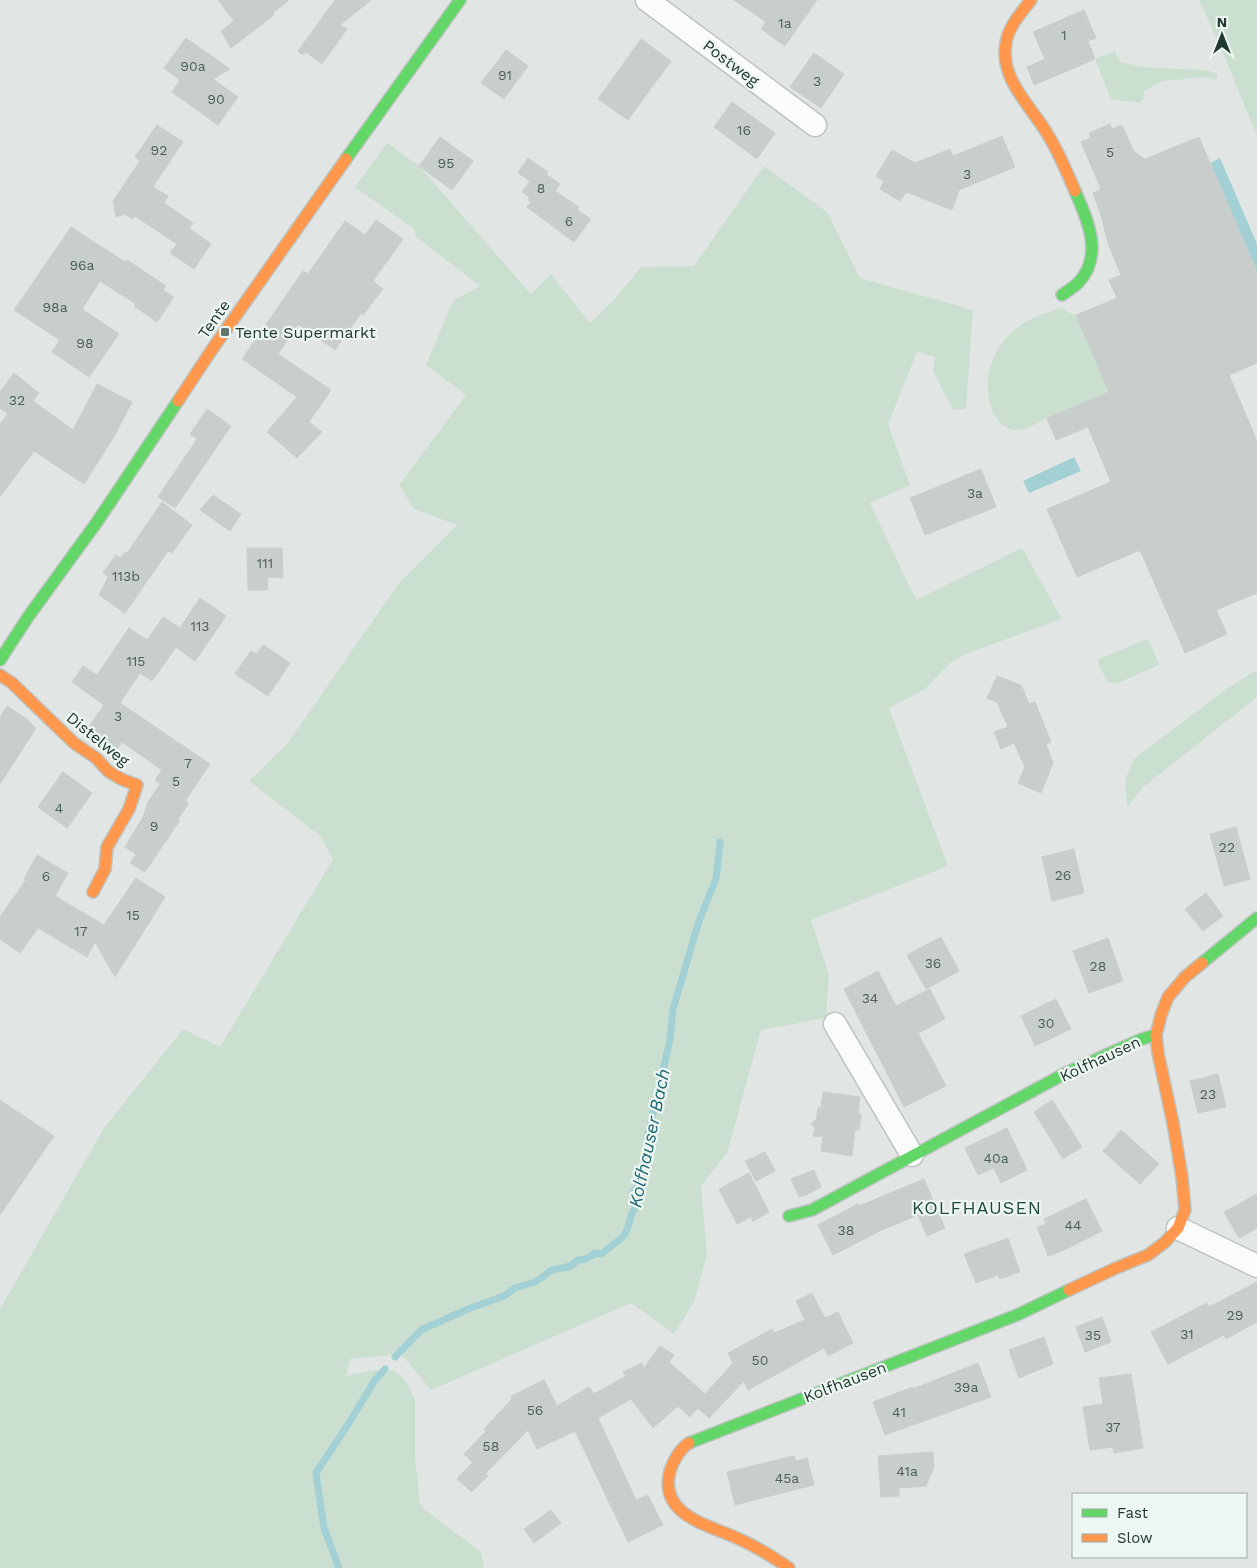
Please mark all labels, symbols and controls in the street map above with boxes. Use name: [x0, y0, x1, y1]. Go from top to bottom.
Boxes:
north arrow: [1197, 10, 1247, 60]
text: N: [1217, 14, 1227, 30]
house number: 1a: [778, 15, 792, 31]
house number: 1: [1061, 27, 1067, 43]
street label: Postweg: [699, 36, 763, 91]
house number: 90a: [180, 58, 206, 74]
house number: 91: [498, 67, 512, 83]
house number: 3: [813, 73, 821, 89]
house number: 90: [207, 91, 225, 107]
house number: 16: [737, 122, 751, 138]
house number: 92: [151, 142, 167, 158]
house number: 5: [1106, 144, 1114, 160]
house number: 95: [438, 155, 454, 171]
house number: 3: [963, 166, 971, 182]
house number: 8: [537, 180, 545, 196]
house number: 6: [565, 213, 573, 229]
house number: 96a: [69, 257, 95, 273]
street label: Tente: [194, 296, 234, 342]
house number: 98a: [42, 299, 68, 315]
place label: Tente Supermarkt: [235, 323, 376, 342]
marker: Tente Supermarkt: [219, 326, 231, 338]
house number: 98: [76, 335, 94, 351]
house number: 32: [9, 392, 25, 408]
house number: 3a: [967, 485, 983, 501]
house number: 111: [257, 555, 273, 571]
house number: 113b: [112, 568, 140, 584]
house number: 113: [190, 618, 210, 634]
house number: 115: [126, 653, 146, 669]
street label: Distelweg: [63, 708, 134, 770]
house number: 3: [114, 708, 122, 724]
house number: 7: [184, 755, 192, 771]
house number: 5: [172, 773, 180, 789]
house number: 4: [55, 800, 63, 816]
house number: 9: [150, 818, 158, 834]
house number: 22: [1219, 839, 1235, 855]
house number: 26: [1055, 867, 1071, 883]
house number: 6: [42, 868, 50, 884]
house number: 15: [126, 907, 140, 923]
house number: 17: [74, 923, 88, 939]
house number: 36: [925, 955, 941, 971]
house number: 28: [1090, 958, 1106, 974]
house number: 34: [862, 990, 878, 1006]
house number: 30: [1038, 1015, 1054, 1031]
street label: Kolfhausen: [1057, 1032, 1143, 1086]
water label: Kolfhauser Bach: [624, 1067, 674, 1209]
house number: 23: [1200, 1086, 1216, 1102]
house number: 40a: [983, 1150, 1009, 1166]
district label: KOLFHAUSEN: [912, 1197, 1042, 1218]
house number: 44: [1064, 1217, 1082, 1233]
house number: 38: [838, 1222, 854, 1238]
house number: 29: [1227, 1307, 1243, 1323]
house number: 31: [1180, 1326, 1194, 1342]
house number: 35: [1085, 1327, 1101, 1343]
house number: 50: [752, 1352, 768, 1368]
street label: Kolfhausen: [801, 1358, 889, 1406]
house number: 39a: [954, 1379, 978, 1395]
house number: 56: [527, 1402, 543, 1418]
house number: 41: [892, 1404, 906, 1420]
house number: 37: [1105, 1419, 1121, 1435]
house number: 58: [483, 1438, 499, 1454]
house number: 41a: [896, 1463, 918, 1479]
house number: 45a: [775, 1470, 799, 1486]
legend: [1072, 1493, 1247, 1558]
text: Fast: [1117, 1504, 1149, 1522]
text: Slow: [1117, 1529, 1153, 1547]

